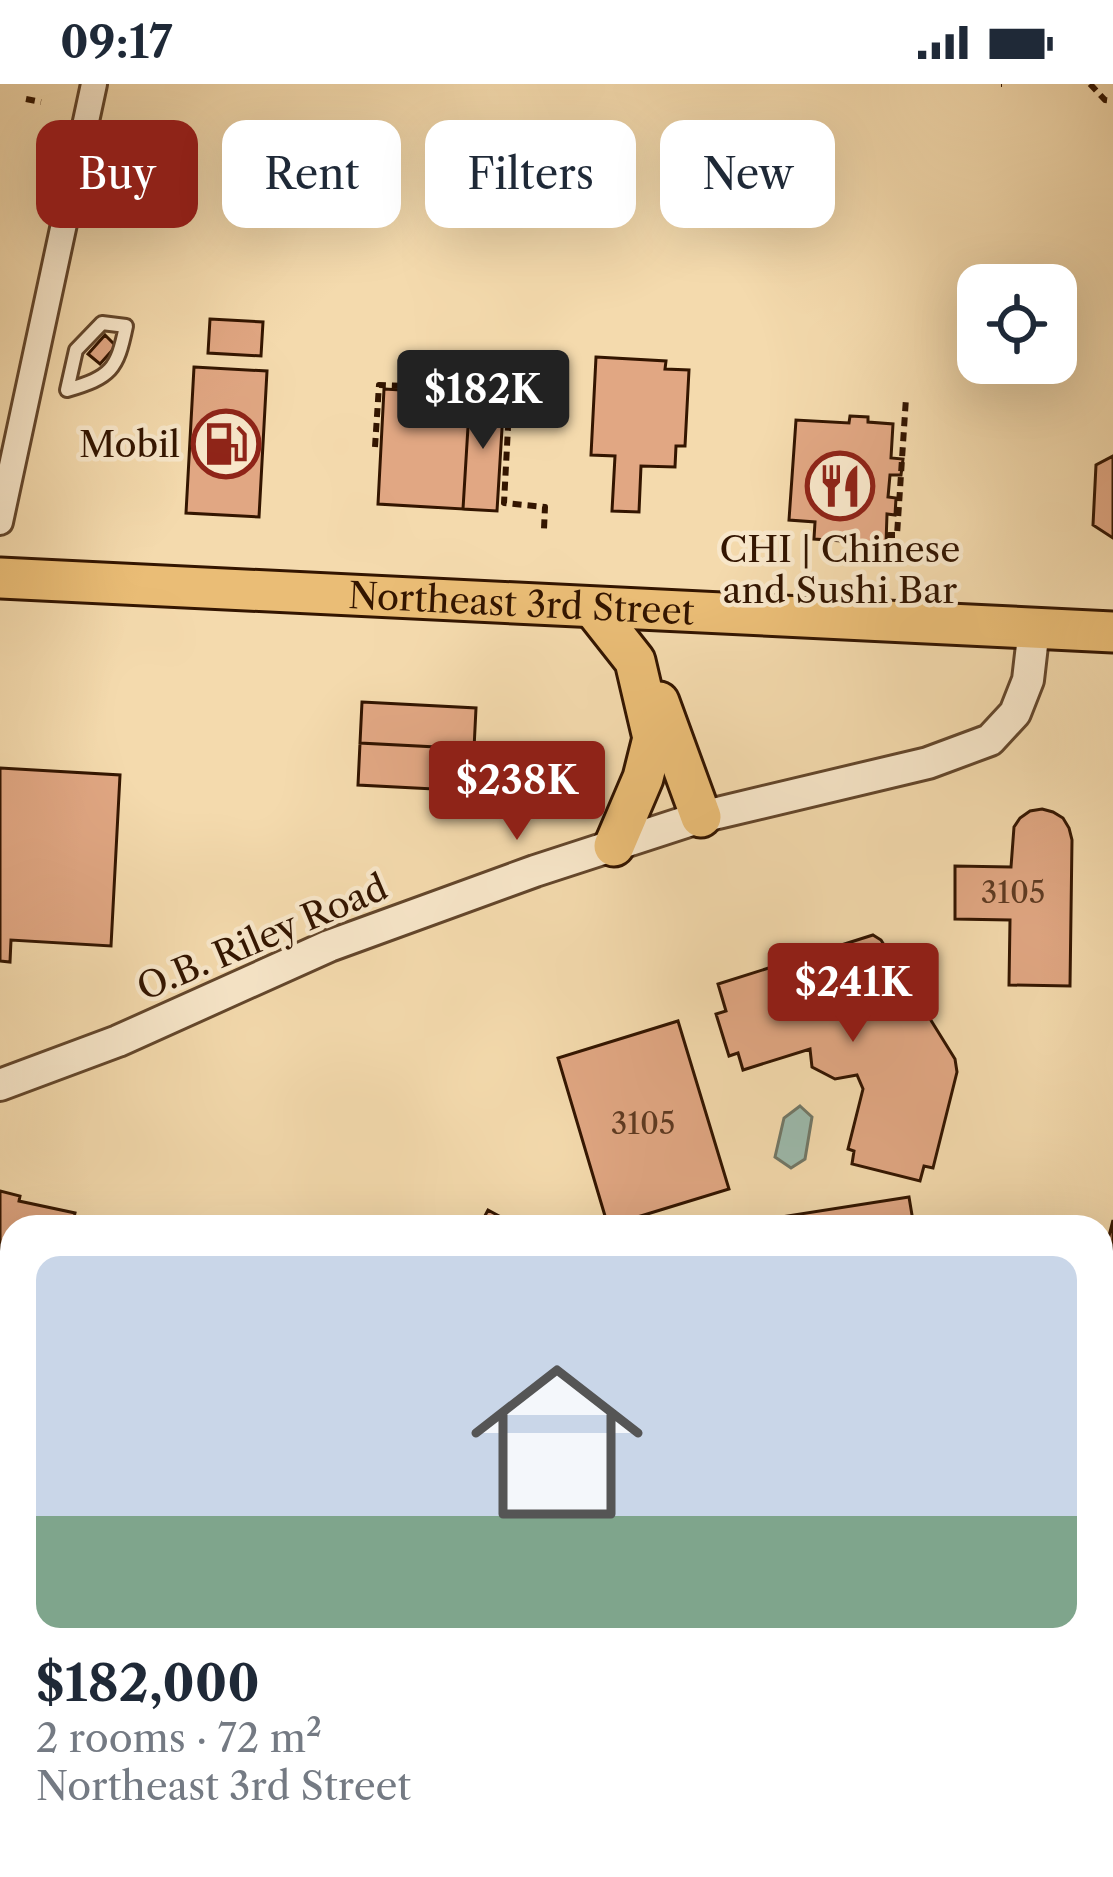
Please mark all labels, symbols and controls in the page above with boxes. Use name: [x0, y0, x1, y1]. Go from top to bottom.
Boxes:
text: 09:17: [60, 14, 173, 70]
chip: Buy: [36, 120, 198, 228]
chip: Rent: [222, 120, 401, 228]
chip: Filters: [425, 120, 636, 228]
chip: New: [660, 120, 835, 228]
map controls: [957, 264, 1077, 384]
button: locate: [957, 264, 1077, 384]
pin: $182K: [399, 350, 567, 452]
text: $182K: [424, 365, 542, 413]
fuel station icon: Mobil: [191, 409, 261, 479]
place label: Mobil: [79, 422, 180, 466]
restaurant icon: CHI | Chinese and Sushi Bar: [805, 451, 875, 521]
place label: CHI | Chinese and Sushi Bar: [720, 527, 960, 612]
street label: Northeast 3rd Street: [347, 573, 696, 634]
pin: $238K: [433, 741, 601, 843]
text: $238K: [456, 756, 578, 804]
street label: O.B. Riley Road: [130, 864, 394, 1010]
house number: 3105: [981, 874, 1045, 911]
pin: $241K: [769, 943, 937, 1045]
text: $241K: [795, 958, 911, 1006]
house number: 3105: [611, 1105, 675, 1142]
icon: home: [449, 1334, 665, 1550]
text: $182,000: [36, 1652, 260, 1714]
text: 2 rooms · 72 m²: [36, 1714, 322, 1762]
text: Northeast 3rd Street: [36, 1762, 411, 1810]

